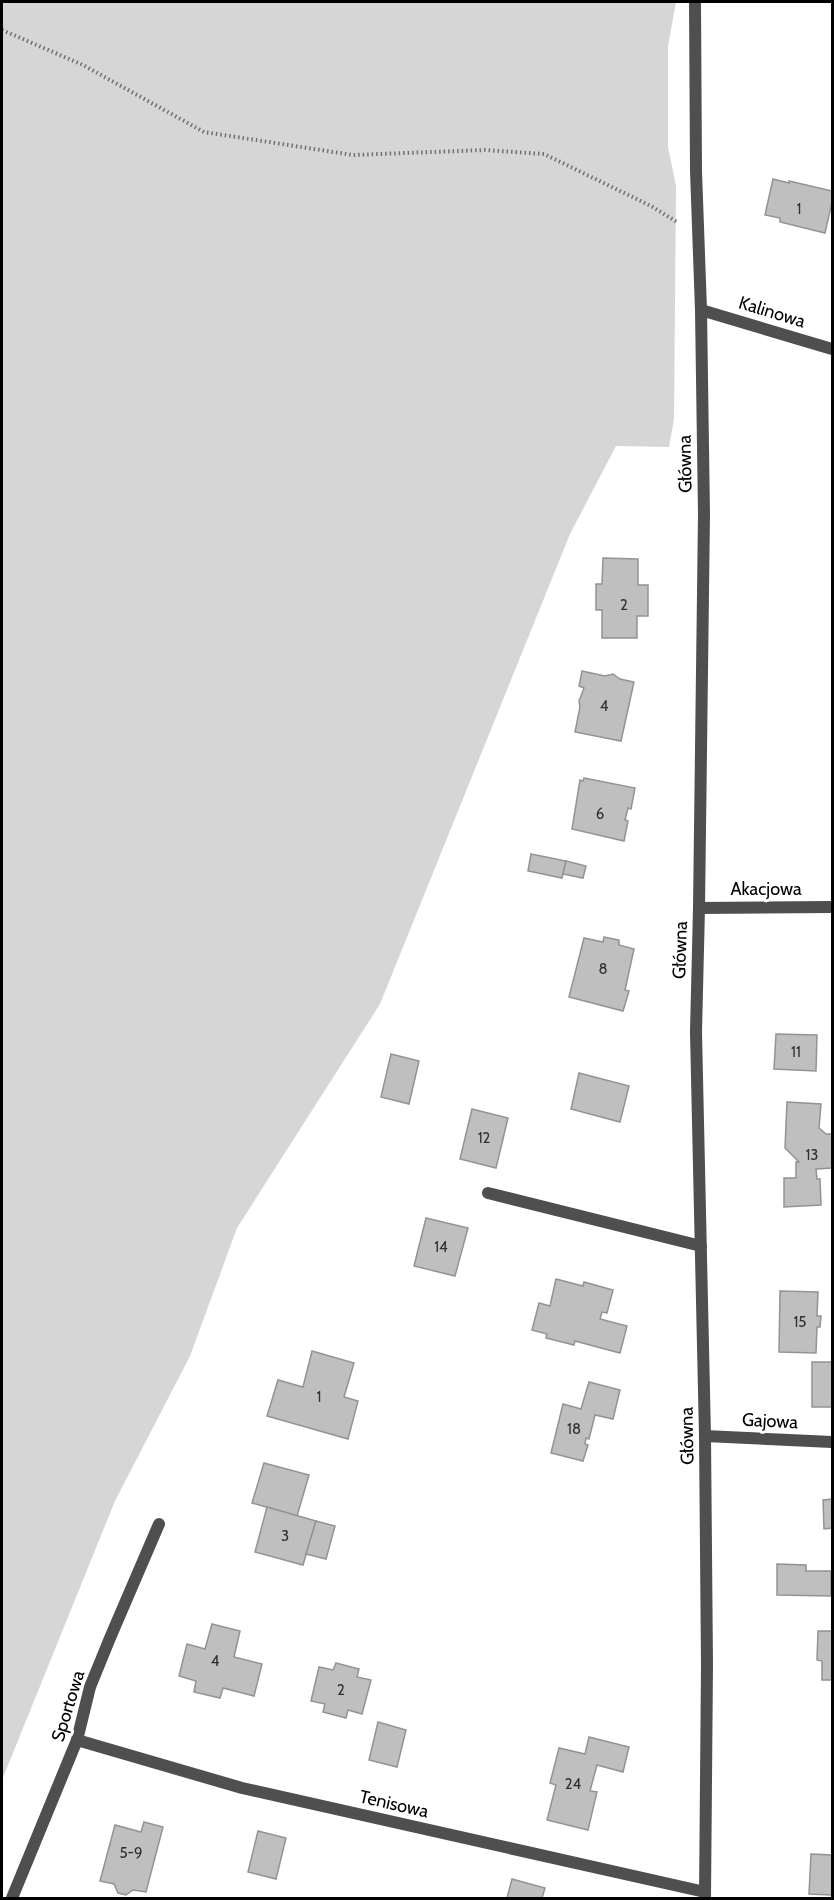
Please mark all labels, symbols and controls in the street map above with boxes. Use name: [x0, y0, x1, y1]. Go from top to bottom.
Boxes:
house number: 1: [797, 200, 801, 218]
street label: Kalinowa: [736, 291, 808, 333]
street label: Główna: [673, 435, 697, 493]
house number: 2: [620, 596, 628, 614]
house number: 4: [600, 697, 609, 715]
house number: 6: [596, 805, 604, 823]
street label: Akacjowa: [730, 878, 802, 900]
street label: Główna: [668, 920, 692, 979]
house number: 8: [598, 960, 608, 978]
house number: 11: [791, 1043, 801, 1061]
house number: 12: [478, 1129, 491, 1147]
house number: 13: [805, 1146, 819, 1164]
house number: 14: [434, 1238, 448, 1256]
house number: 15: [793, 1313, 807, 1331]
house number: 1: [317, 1388, 321, 1406]
street label: Główna: [675, 1407, 699, 1465]
street label: Gajowa: [741, 1409, 799, 1433]
house number: 18: [567, 1420, 581, 1438]
house number: 3: [281, 1527, 289, 1545]
house number: 4: [211, 1652, 220, 1670]
street label: Sportowa: [47, 1667, 89, 1744]
house number: 2: [337, 1681, 345, 1699]
house number: 24: [565, 1775, 582, 1793]
street label: Tenisowa: [357, 1785, 431, 1823]
house number: 5-9: [120, 1844, 143, 1862]

